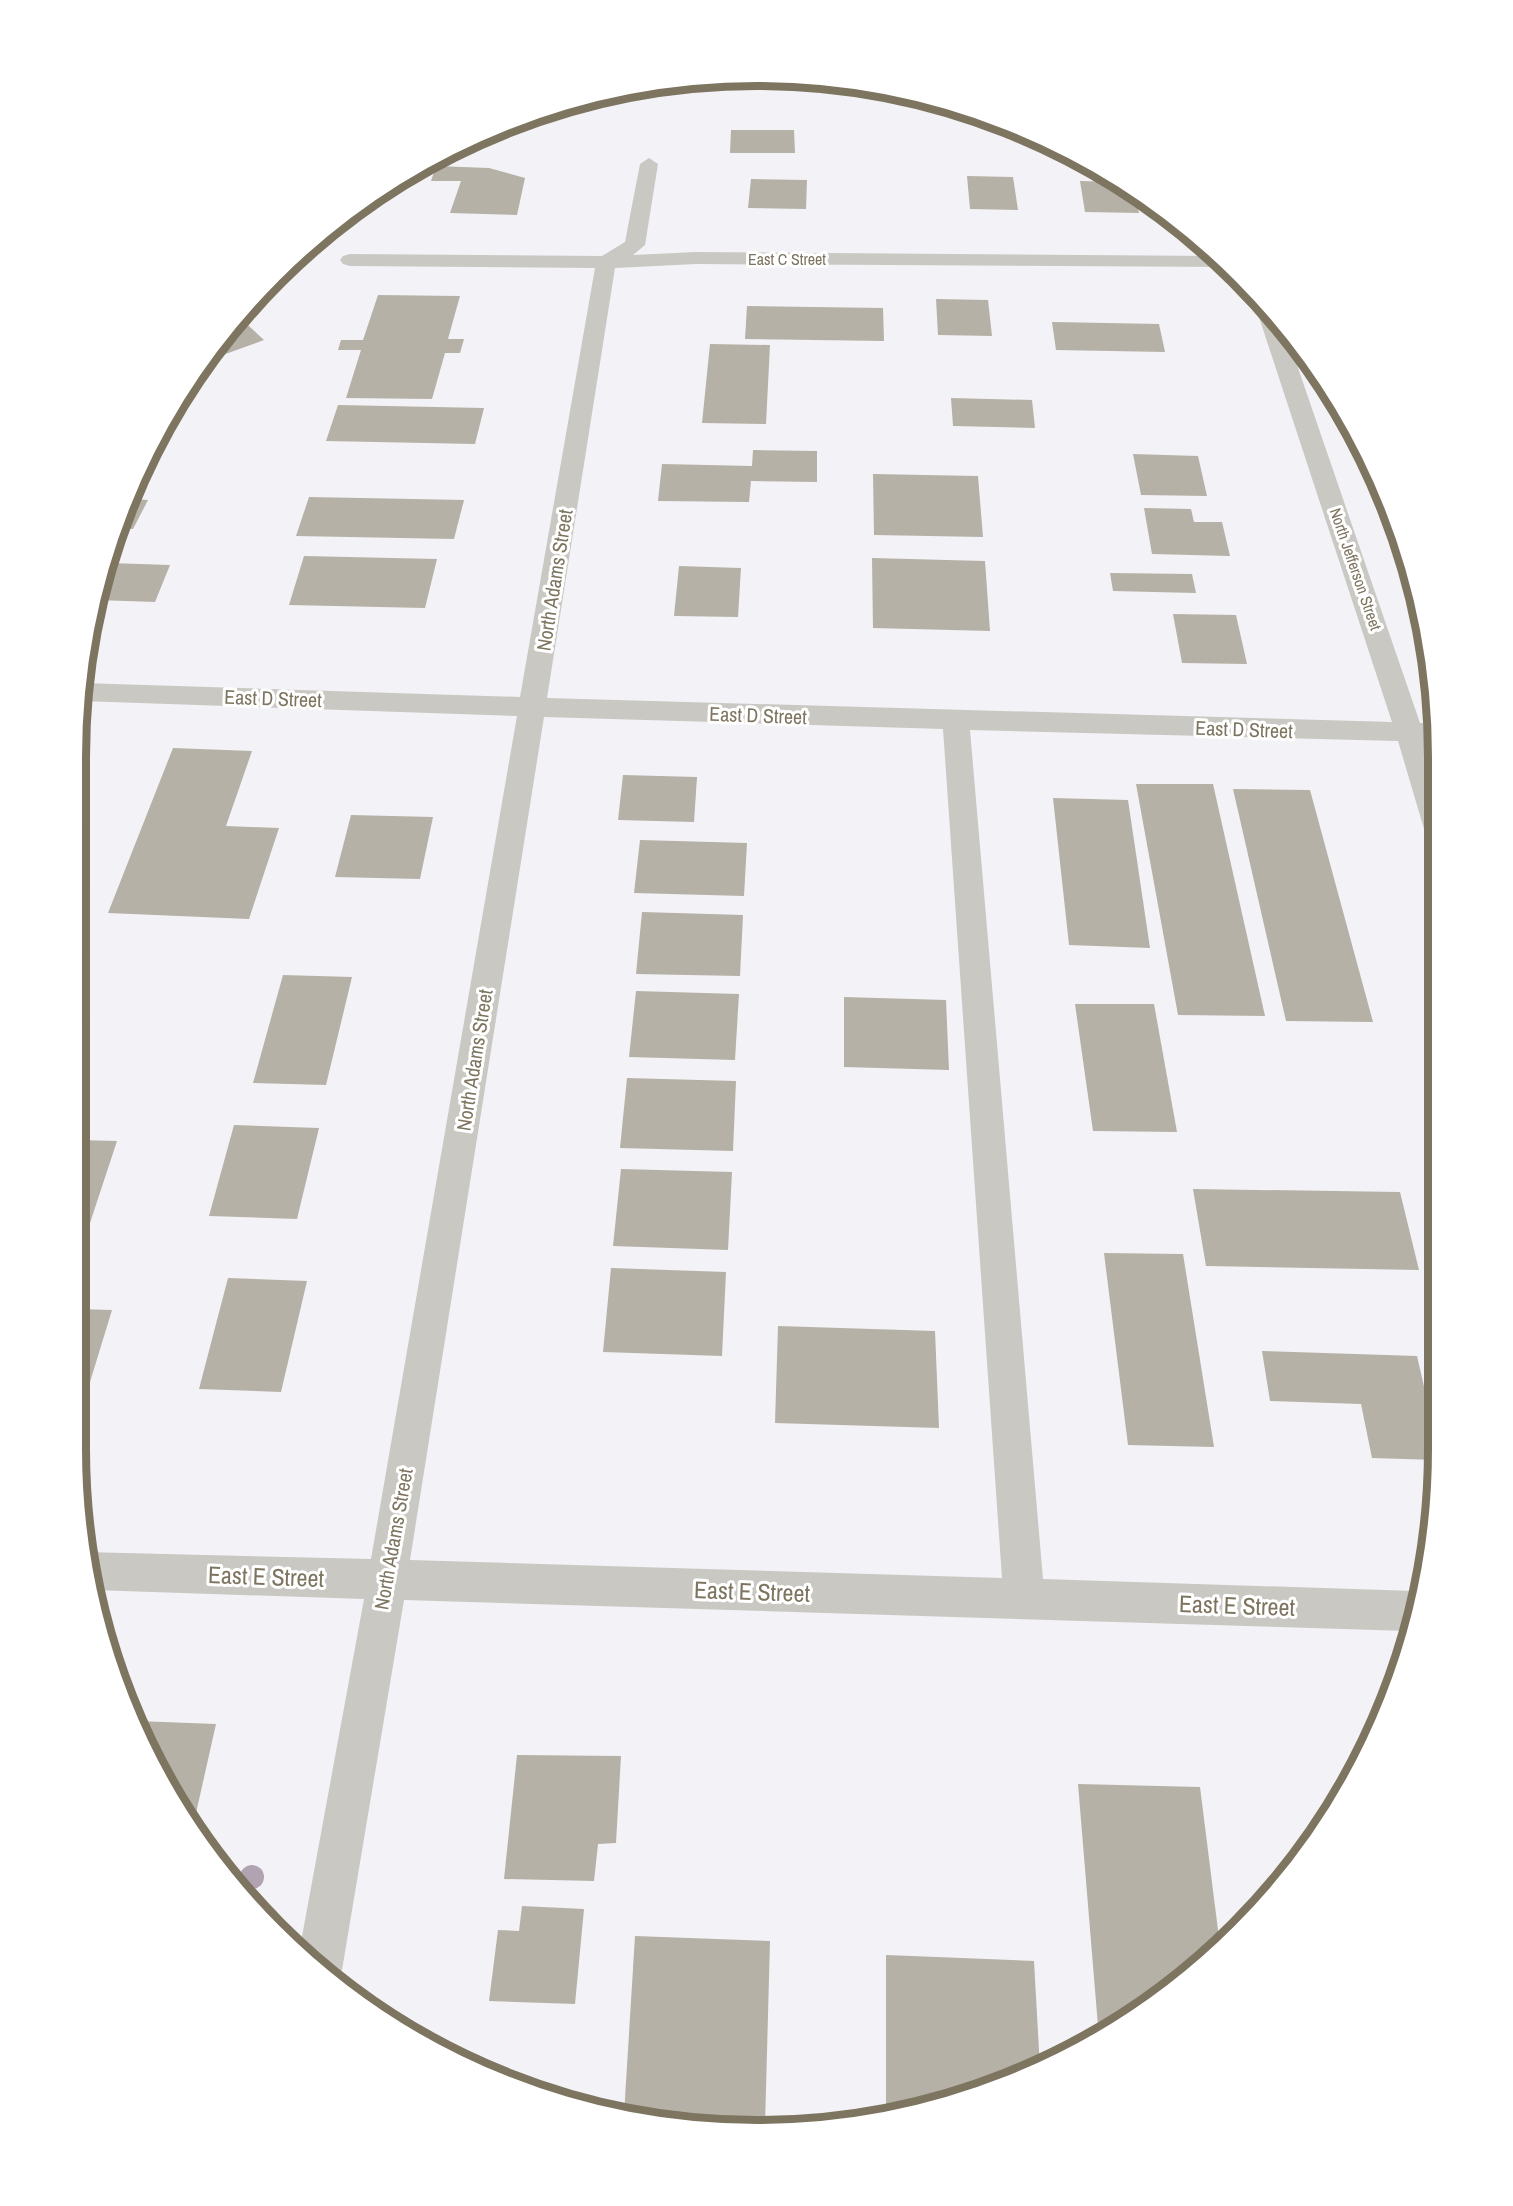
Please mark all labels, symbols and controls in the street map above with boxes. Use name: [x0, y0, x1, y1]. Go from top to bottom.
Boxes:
street label: East C Street: [748, 248, 826, 270]
street label: North Jefferson Street: [1325, 505, 1387, 633]
street label: North Adams Street: [529, 507, 579, 653]
street label: East D Street: [224, 683, 323, 713]
street label: East D Street: [709, 700, 808, 730]
street label: East D Street: [1195, 714, 1294, 744]
street label: North Adams Street: [449, 987, 499, 1133]
street label: North Adams Street: [367, 1466, 419, 1612]
street label: East E Street: [207, 1558, 325, 1594]
street label: East E Street: [693, 1573, 811, 1609]
street label: East E Street: [1178, 1587, 1296, 1623]

